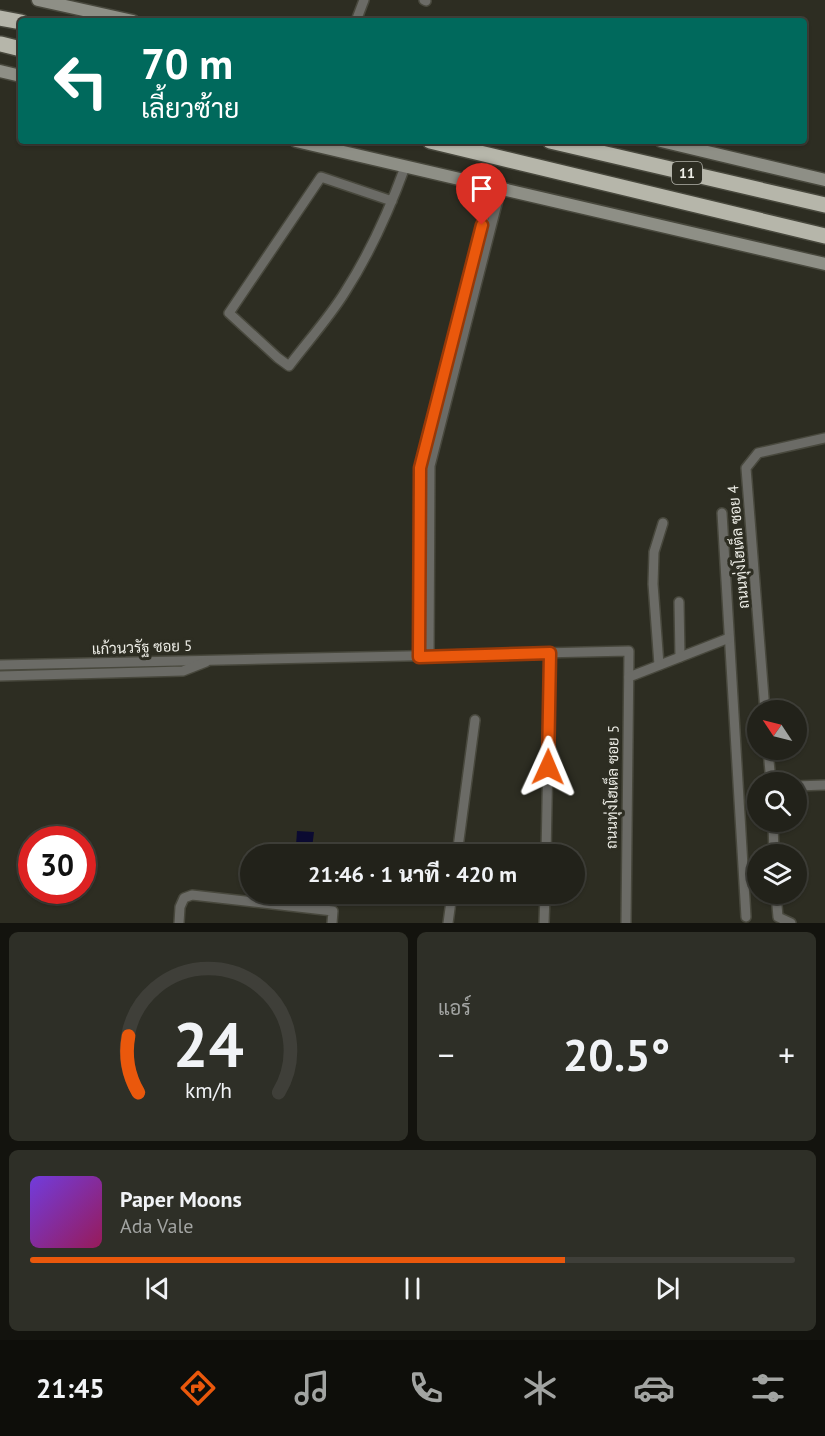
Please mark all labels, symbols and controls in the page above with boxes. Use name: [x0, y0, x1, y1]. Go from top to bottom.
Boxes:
text: 70 m: [141, 36, 233, 91]
icon: left: [42, 42, 120, 120]
text: เลี้ยวซ้าย: [141, 91, 239, 125]
road number: 11: [672, 162, 702, 184]
pin: [456, 163, 507, 225]
icon: arrive: [465, 172, 498, 205]
street label: ถนนทุ่งโฮเต็ล ซอย 4: [722, 484, 755, 610]
street label: แก้วนวรัฐ ซอย 5: [91, 636, 193, 659]
north arrow: [747, 700, 807, 760]
map controls: [747, 700, 807, 904]
street label: ถนนทุ่งโฮเต็ล ซอย 5: [600, 725, 625, 849]
position arrow: [516, 735, 580, 799]
button: search: [747, 772, 807, 832]
speed limit sign: 30: [18, 826, 96, 904]
button: layers: [747, 844, 807, 904]
text: 21:46 · 1 นาที · 420 m: [308, 860, 517, 888]
text: แอร์: [438, 995, 471, 1021]
text: 24: [173, 1003, 244, 1084]
text: 20.5°: [563, 1025, 670, 1083]
text: −: [438, 1033, 455, 1076]
text: +: [778, 1033, 795, 1076]
text: km/h: [185, 1077, 232, 1105]
text: Paper Moons: [120, 1185, 242, 1213]
text: Ada Vale: [120, 1213, 193, 1239]
icon: previous: [141, 1272, 174, 1305]
icon: pause: [396, 1272, 429, 1305]
icon: next: [651, 1272, 684, 1305]
icon: directions: [177, 1367, 219, 1409]
icon: music: [291, 1367, 333, 1409]
icon: phone: [405, 1367, 447, 1409]
icon: climate: [519, 1367, 561, 1409]
icon: car: [633, 1367, 675, 1409]
icon: filters: [747, 1367, 789, 1409]
text: 21:45: [36, 1371, 105, 1405]

